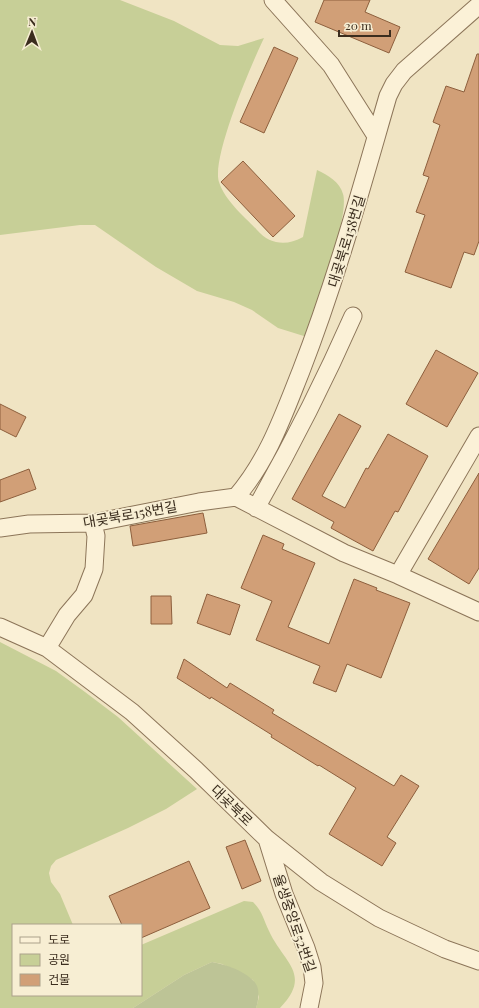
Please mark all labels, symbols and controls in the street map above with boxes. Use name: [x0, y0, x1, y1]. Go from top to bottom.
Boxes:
north arrow: [12, 12, 52, 52]
scale bar: [339, 12, 390, 38]
text: N: [28, 14, 36, 29]
text: 20 m: [345, 17, 372, 33]
street label: 대곶북로158번길: [323, 193, 369, 289]
street label: 대곶북로158번길: [81, 496, 179, 532]
street label: 대곶북로: [207, 780, 257, 830]
street label: 율생중앙로52번길: [269, 871, 321, 975]
legend: [12, 924, 142, 996]
text: 도로: [48, 931, 70, 947]
text: 공원: [48, 951, 70, 967]
text: 건물: [48, 971, 70, 987]

